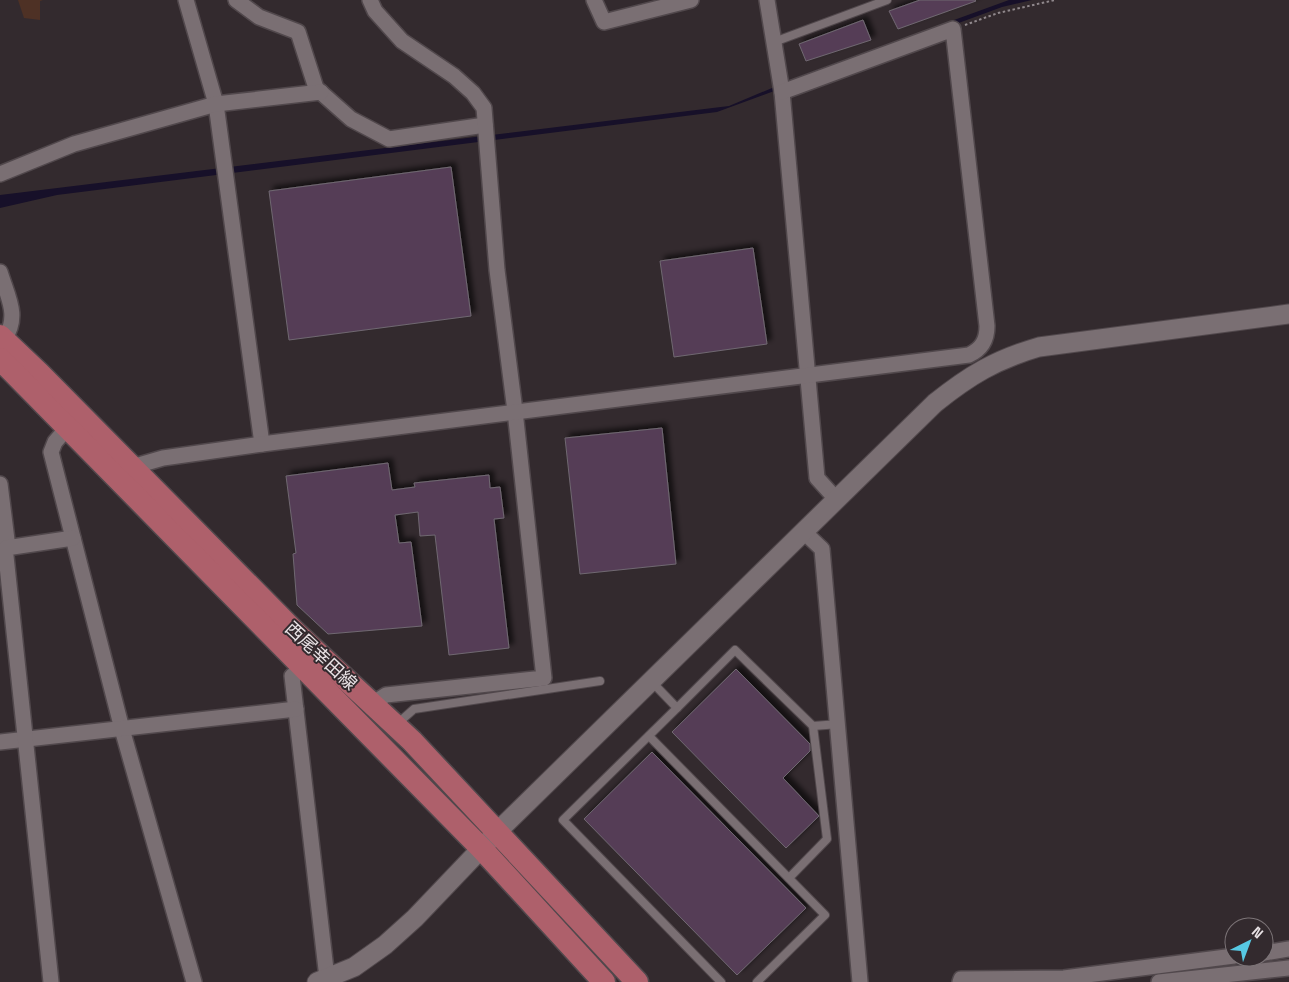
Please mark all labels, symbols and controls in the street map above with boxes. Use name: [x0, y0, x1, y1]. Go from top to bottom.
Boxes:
street label: 西尾幸田線: [281, 617, 362, 695]
north arrow: [1224, 917, 1274, 967]
text: N: [1248, 923, 1267, 942]

